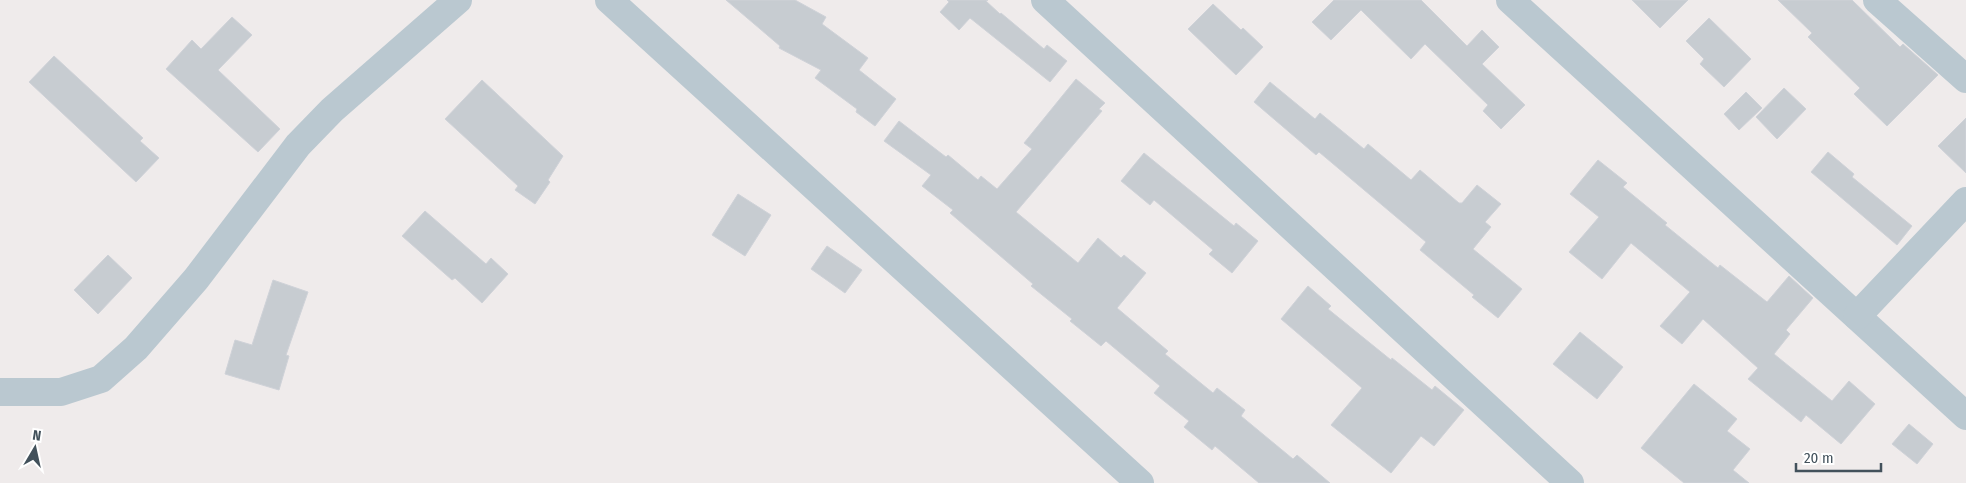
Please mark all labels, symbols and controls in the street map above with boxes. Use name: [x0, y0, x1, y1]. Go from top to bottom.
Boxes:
north arrow: [10, 423, 60, 473]
text: N: [31, 427, 42, 445]
scale bar: [1796, 440, 1881, 472]
text: 20 m: [1804, 449, 1834, 467]

